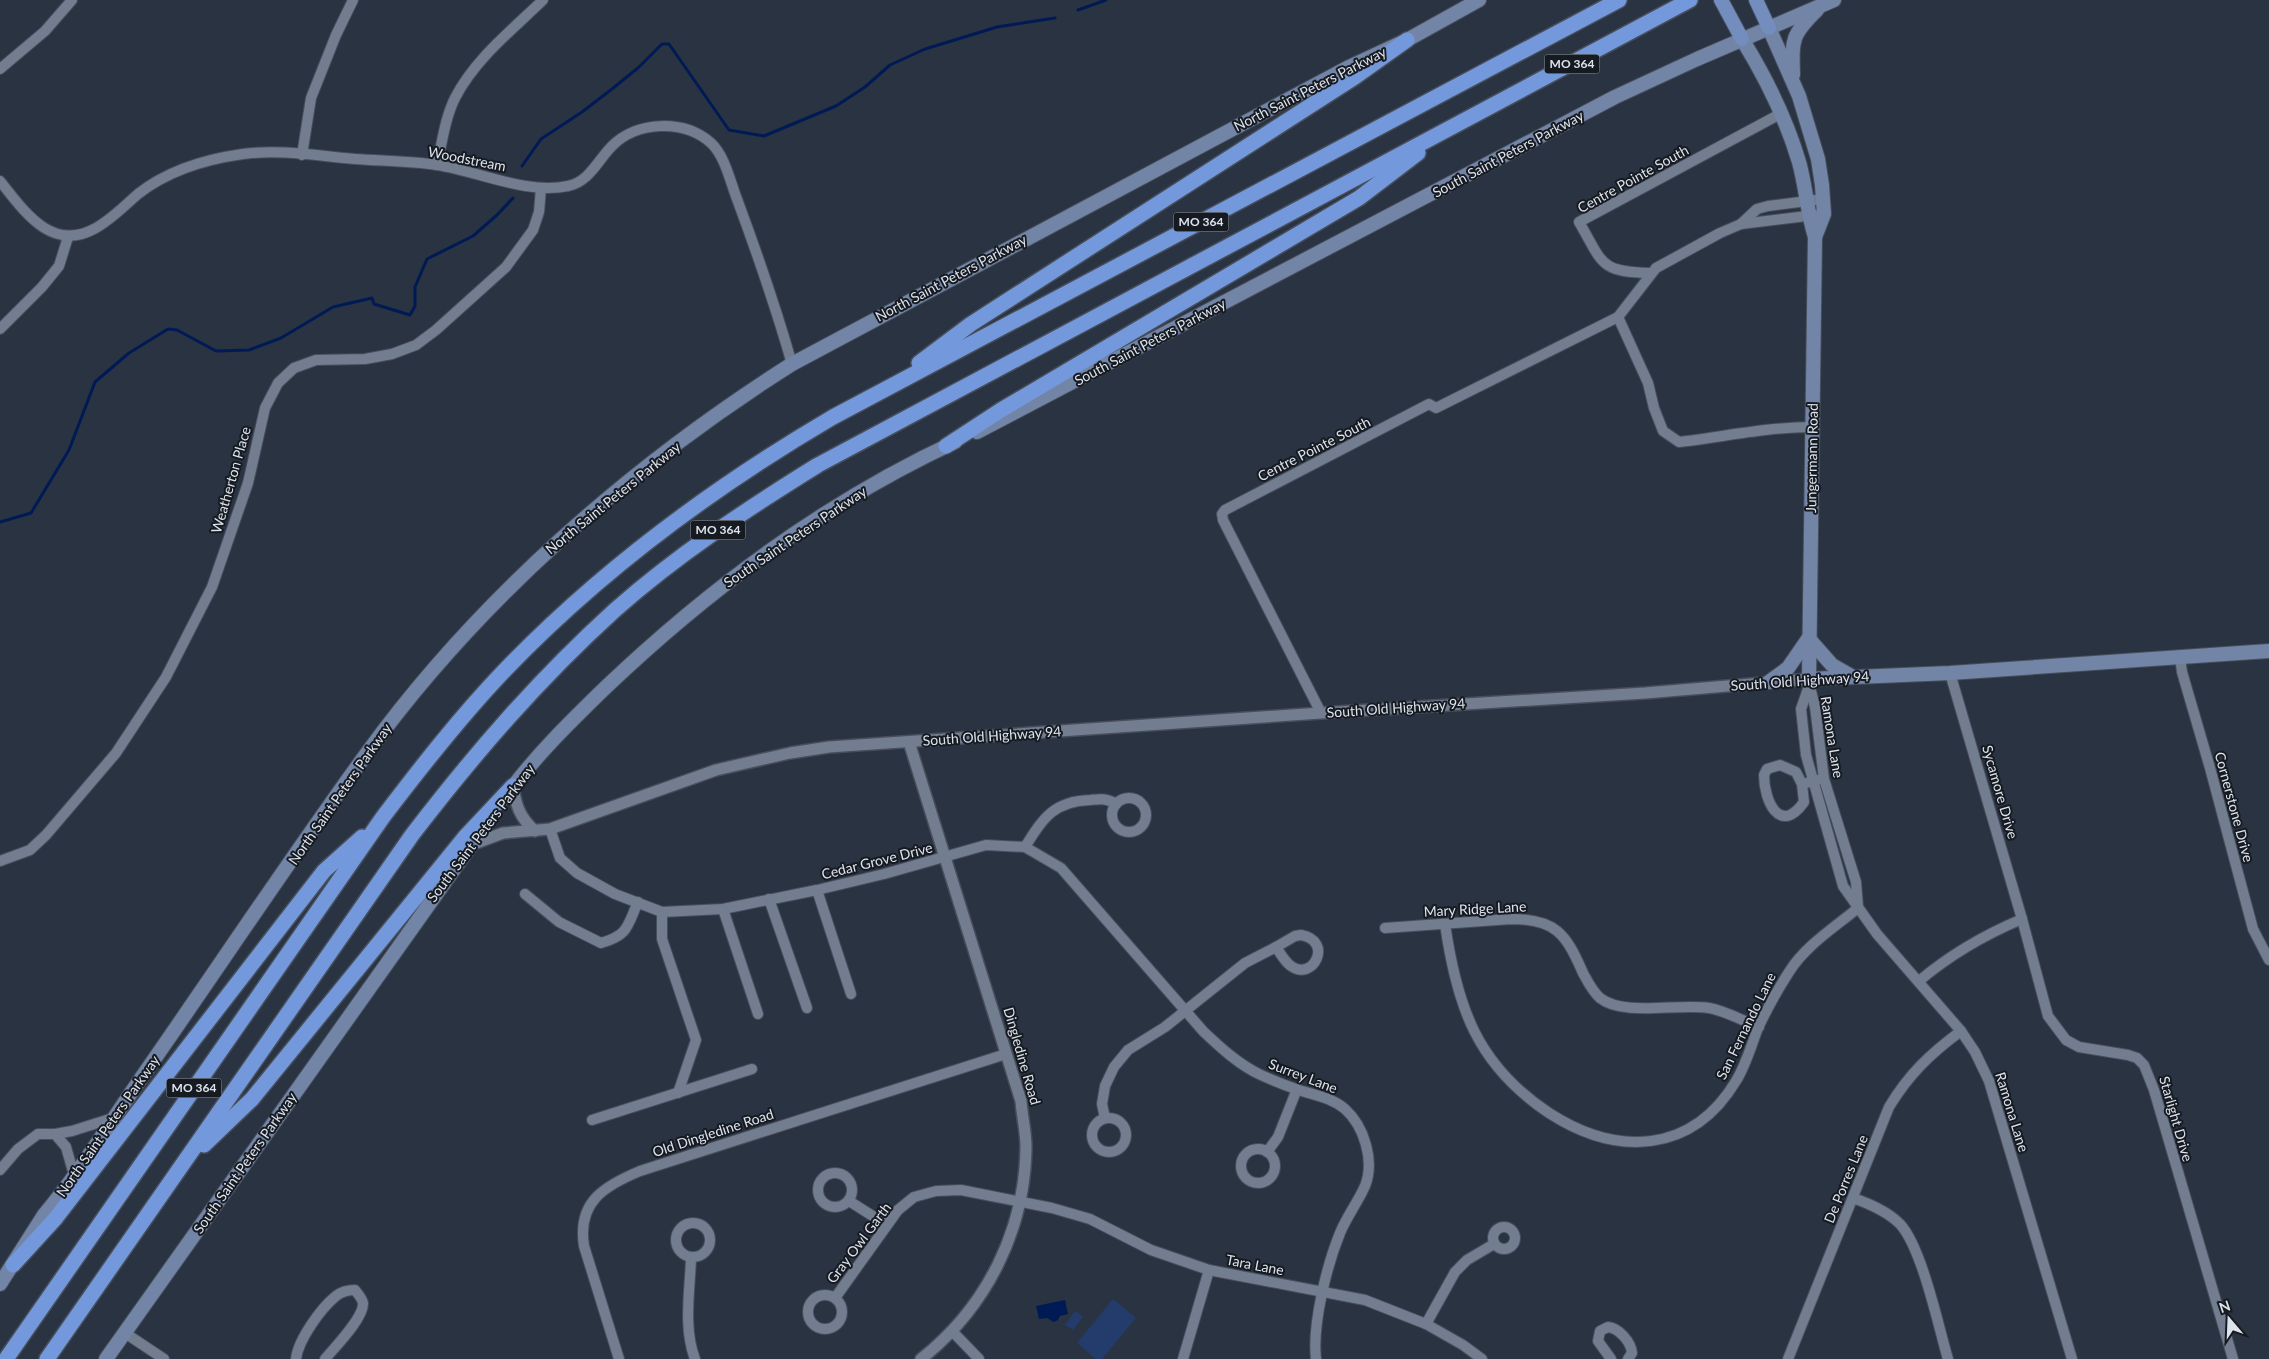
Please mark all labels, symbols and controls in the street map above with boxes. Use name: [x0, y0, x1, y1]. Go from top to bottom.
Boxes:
street label: North Saint Peters Parkway: [1231, 42, 1390, 134]
road number: MO 364: [1544, 54, 1600, 74]
street label: South Saint Peters Parkway: [1429, 106, 1587, 201]
street label: Centre Pointe South: [1574, 141, 1691, 216]
street label: Woodstream: [427, 143, 508, 174]
road number: MO 364: [1174, 212, 1228, 232]
street label: North Saint Peters Parkway: [872, 230, 1030, 325]
street label: South Saint Peters Parkway: [1071, 294, 1229, 389]
street label: Jungermann Road: [1802, 403, 1821, 513]
street label: Centre Pointe South: [1255, 413, 1373, 484]
street label: Weatherton Place: [207, 425, 254, 535]
street label: North Saint Peters Parkway: [542, 437, 684, 557]
street label: South Saint Peters Parkway: [720, 482, 870, 591]
road number: MO 364: [690, 520, 746, 540]
street label: South Old Highway 94: [1730, 667, 1870, 694]
street label: South Old Highway 94: [1326, 694, 1466, 721]
street label: Ramona Lane: [1818, 695, 1847, 779]
street label: North Saint Peters Parkway: [284, 719, 395, 868]
street label: South Old Highway 94: [922, 722, 1062, 749]
street label: Sycamore Drive: [1979, 743, 2022, 841]
street label: Cornerstone Drive: [2212, 750, 2257, 864]
street label: South Saint Peters Parkway: [423, 760, 539, 905]
street label: Cedar Grove Drive: [820, 838, 934, 883]
street label: Mary Ridge Lane: [1423, 897, 1527, 920]
street label: San Fernando Lane: [1712, 969, 1779, 1082]
street label: Dingledine Road: [1000, 1005, 1045, 1107]
street label: North Saint Peters Parkway: [52, 1051, 163, 1200]
street label: Surrey Lane: [1266, 1055, 1340, 1096]
street label: Ramona Lane: [1992, 1070, 2033, 1154]
street label: Starlight Drive: [2156, 1074, 2197, 1164]
road number: MO 364: [166, 1078, 222, 1098]
street label: South Saint Peters Parkway: [189, 1088, 300, 1237]
street label: Old Dingledine Road: [650, 1105, 776, 1160]
street label: De Porres Lane: [1820, 1132, 1871, 1225]
street label: Gray Owl Garth: [823, 1199, 894, 1286]
street label: Tara Lane: [1225, 1251, 1285, 1278]
north arrow: [2204, 1294, 2254, 1344]
text: N: [2217, 1296, 2232, 1316]

